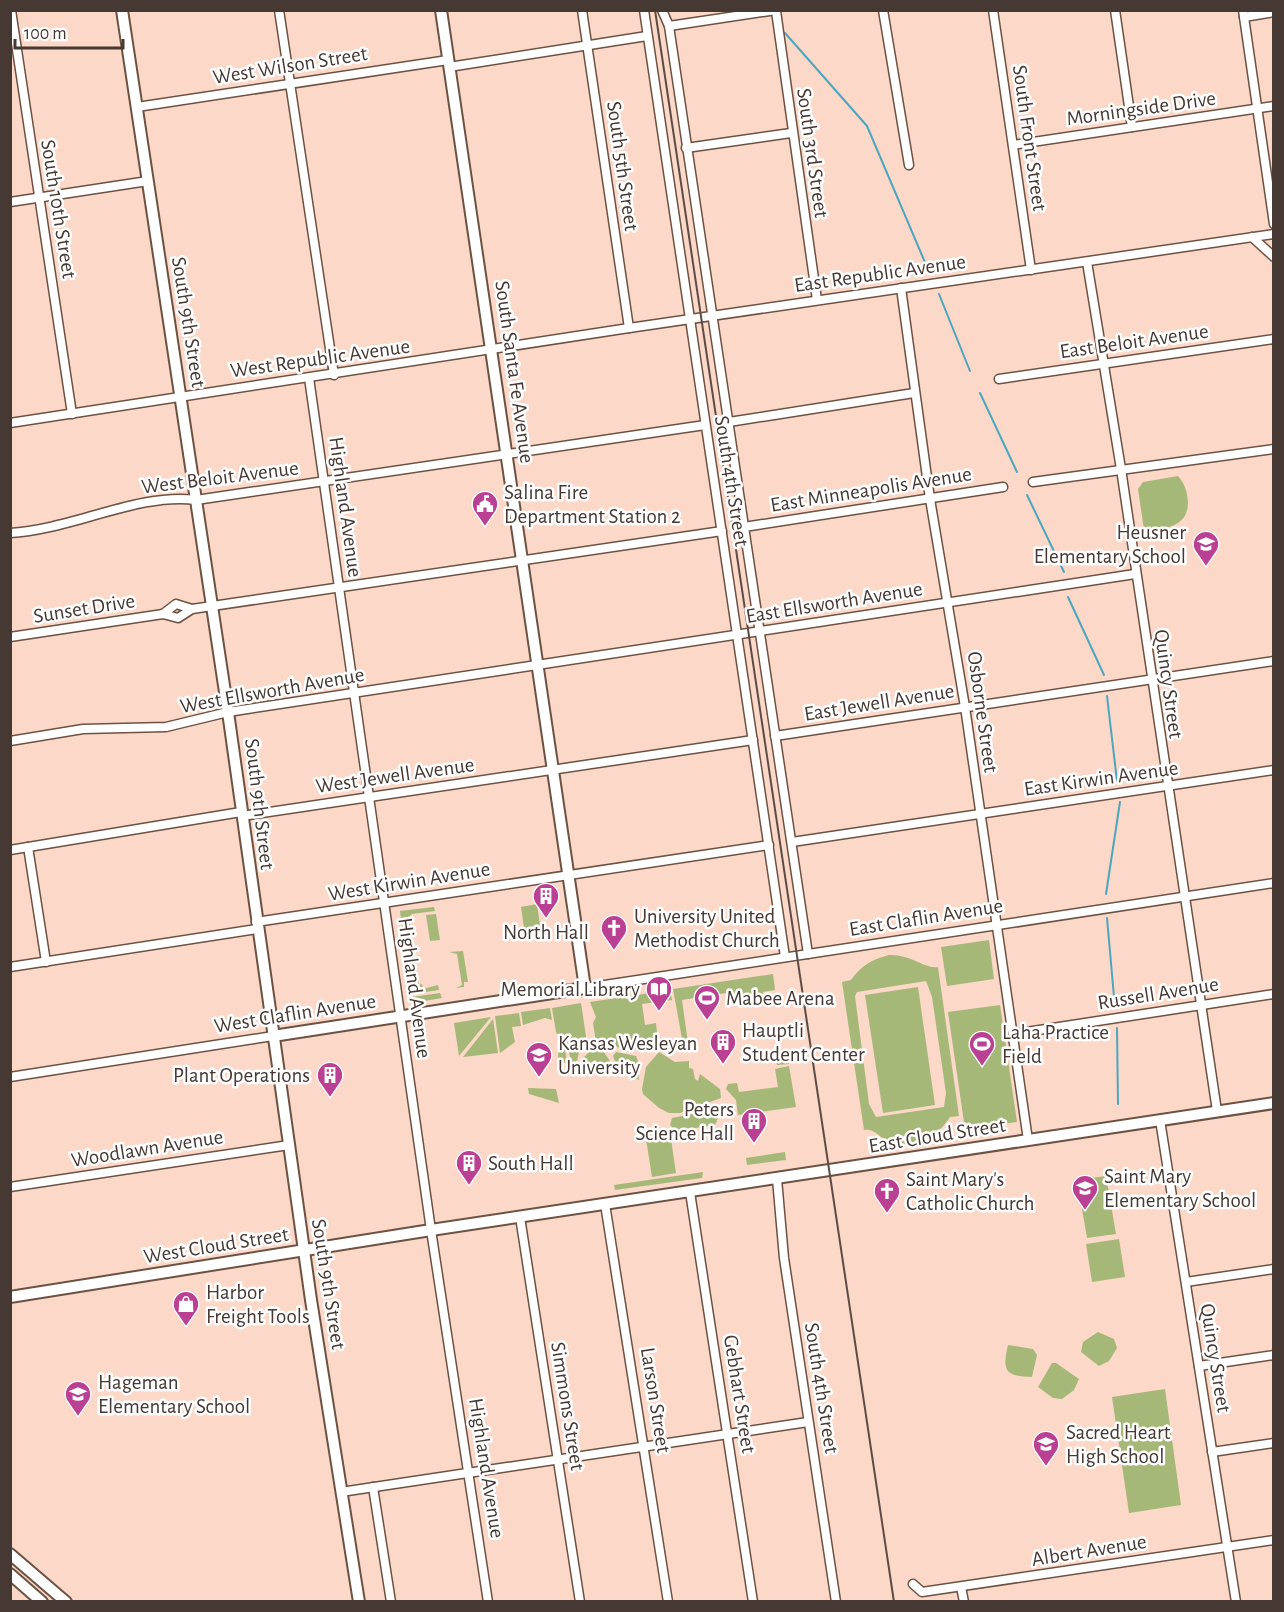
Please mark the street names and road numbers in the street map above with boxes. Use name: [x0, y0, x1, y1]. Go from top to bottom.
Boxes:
street label: West Wilson Street: [211, 43, 369, 88]
street label: South Front Street: [1009, 64, 1050, 213]
street label: South 3rd Street: [793, 87, 832, 220]
street label: Morningside Drive: [1065, 88, 1217, 129]
street label: South 5th Street: [603, 100, 642, 233]
street label: South 10th Street: [37, 138, 80, 280]
street label: East Republic Avenue: [793, 251, 967, 296]
street label: South 9th Street: [168, 255, 209, 389]
street label: South Santa Fe Avenue: [491, 279, 538, 465]
street label: East Beloit Avenue: [1058, 321, 1210, 362]
street label: West Republic Avenue: [229, 335, 411, 382]
street label: South 4th Street: [711, 414, 752, 548]
street label: Highland Avenue: [325, 435, 366, 579]
street label: West Beloit Avenue: [140, 457, 300, 498]
street label: East Minneapolis Avenue: [769, 463, 973, 516]
street label: East Ellsworth Avenue: [744, 578, 924, 627]
street label: Sunset Drive: [32, 590, 136, 627]
street label: Quincy Street: [1150, 628, 1187, 740]
street label: Osborne Street: [964, 650, 1001, 774]
street label: West Ellsworth Avenue: [178, 664, 366, 717]
street label: East Jewell Avenue: [803, 680, 956, 725]
street label: South 9th Street: [241, 737, 278, 871]
street label: West Jewell Avenue: [314, 754, 476, 797]
street label: East Kirwin Avenue: [1023, 757, 1180, 800]
street label: West Kirwin Avenue: [327, 858, 492, 905]
street label: East Claflin Avenue: [848, 895, 1005, 940]
street label: Highland Avenue: [394, 916, 435, 1060]
street label: Russell Avenue: [1096, 974, 1220, 1013]
street label: West Claflin Avenue: [213, 990, 378, 1037]
street label: East Cloud Street: [867, 1114, 1007, 1157]
street label: Woodlawn Avenue: [70, 1126, 225, 1171]
street label: South 9th Street: [308, 1217, 349, 1351]
street label: West Cloud Street: [142, 1224, 290, 1267]
street label: Quincy Street: [1197, 1302, 1235, 1414]
street label: South 4th Street: [801, 1321, 842, 1455]
street label: Gebhart Street: [720, 1333, 759, 1455]
street label: Simmons Street: [547, 1340, 588, 1472]
street label: Larson Street: [637, 1346, 674, 1455]
street label: Highland Avenue: [465, 1396, 508, 1540]
street label: Albert Avenue: [1030, 1531, 1148, 1570]

